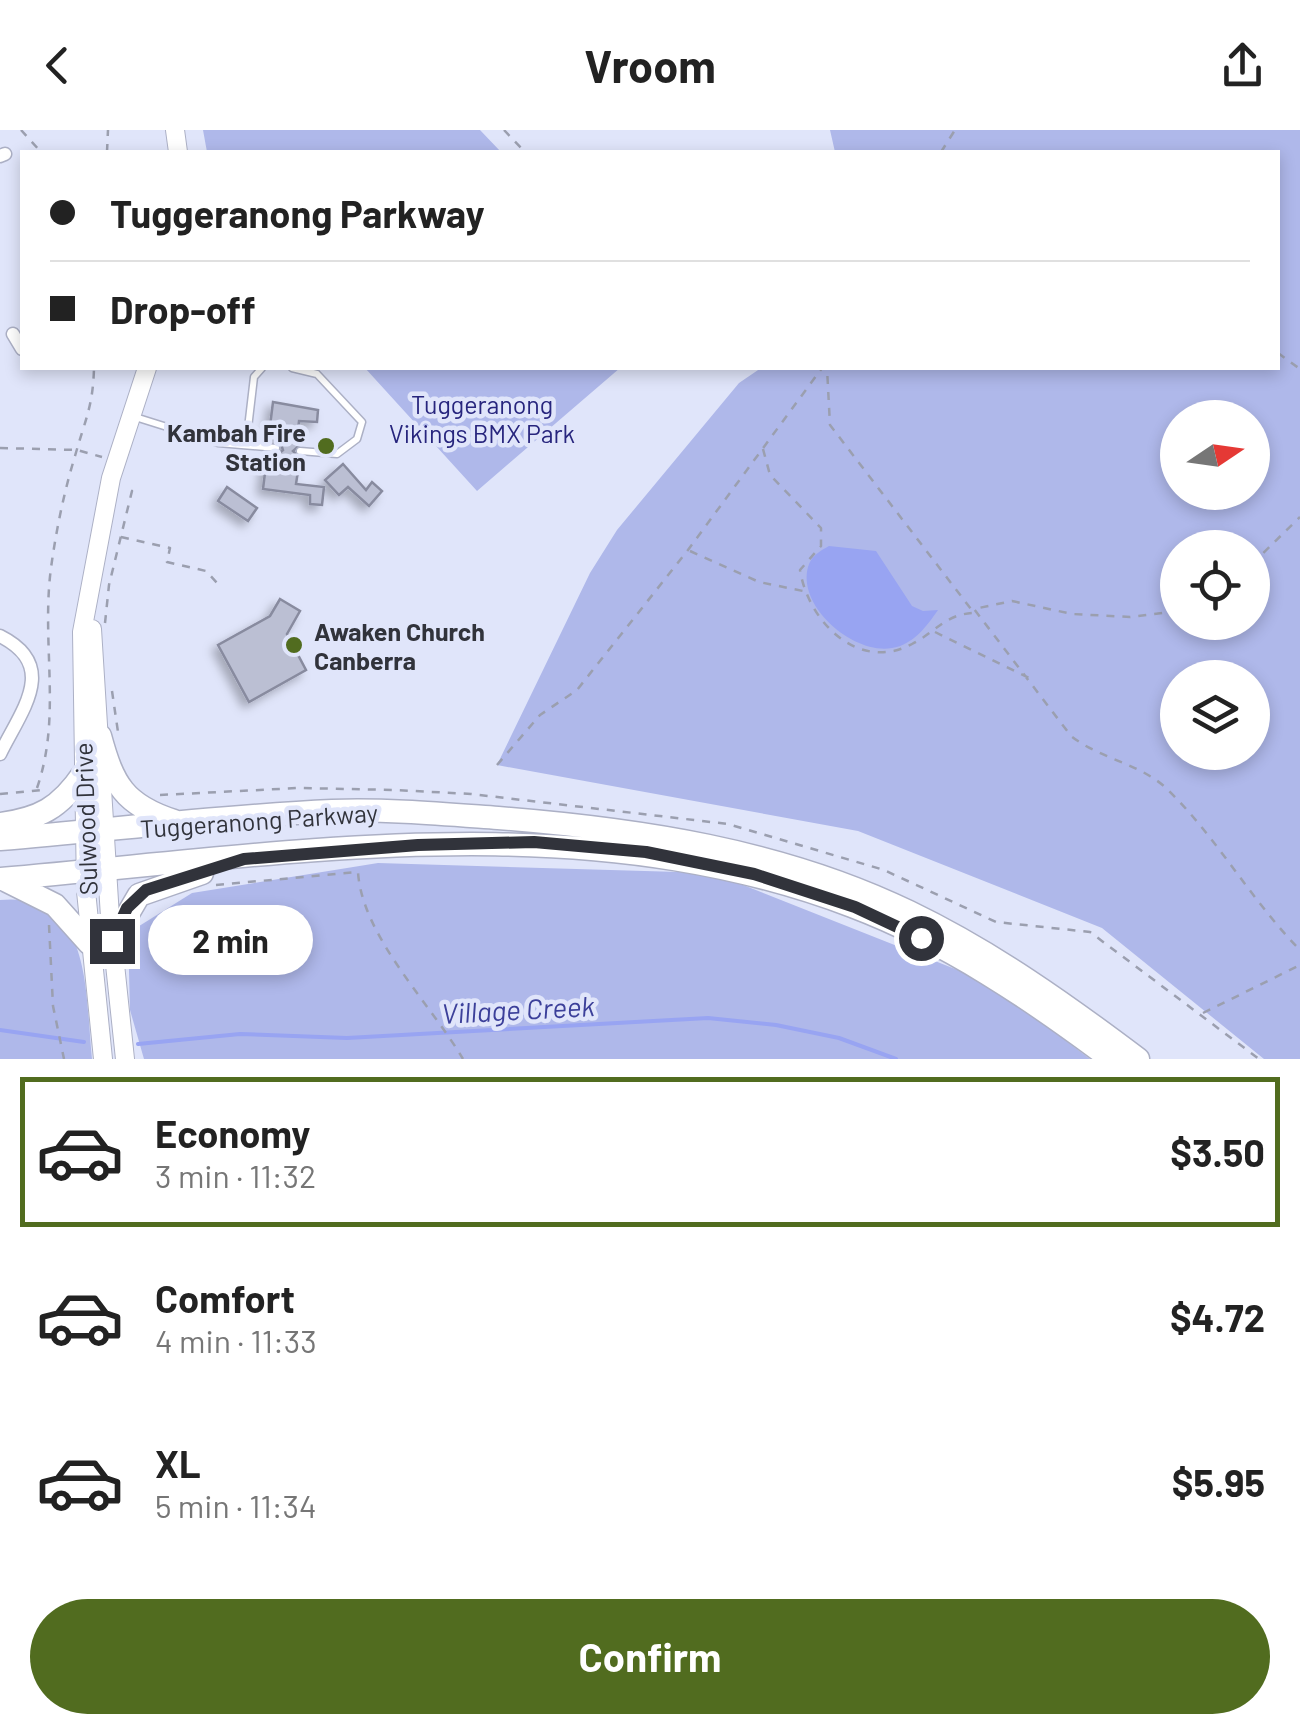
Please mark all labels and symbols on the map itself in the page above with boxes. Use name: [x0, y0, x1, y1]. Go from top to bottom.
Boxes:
park label: Tuggeranong Vikings BMX Park: [389, 389, 575, 448]
north arrow: [1160, 400, 1270, 510]
place label: Kambah Fire Station: [167, 417, 306, 476]
marker: Kambah Fire Station: [315, 435, 337, 457]
place label: Awaken Church Canberra: [314, 616, 485, 675]
marker: Awaken Church Canberra: [283, 634, 305, 656]
street label: Sulwood Drive: [67, 742, 103, 896]
street label: Tuggeranong Parkway: [139, 797, 379, 843]
callout: 2 min: [147, 906, 312, 976]
route start: [899, 916, 944, 961]
route end: [90, 919, 135, 964]
water label: Village Creek: [440, 988, 596, 1030]

